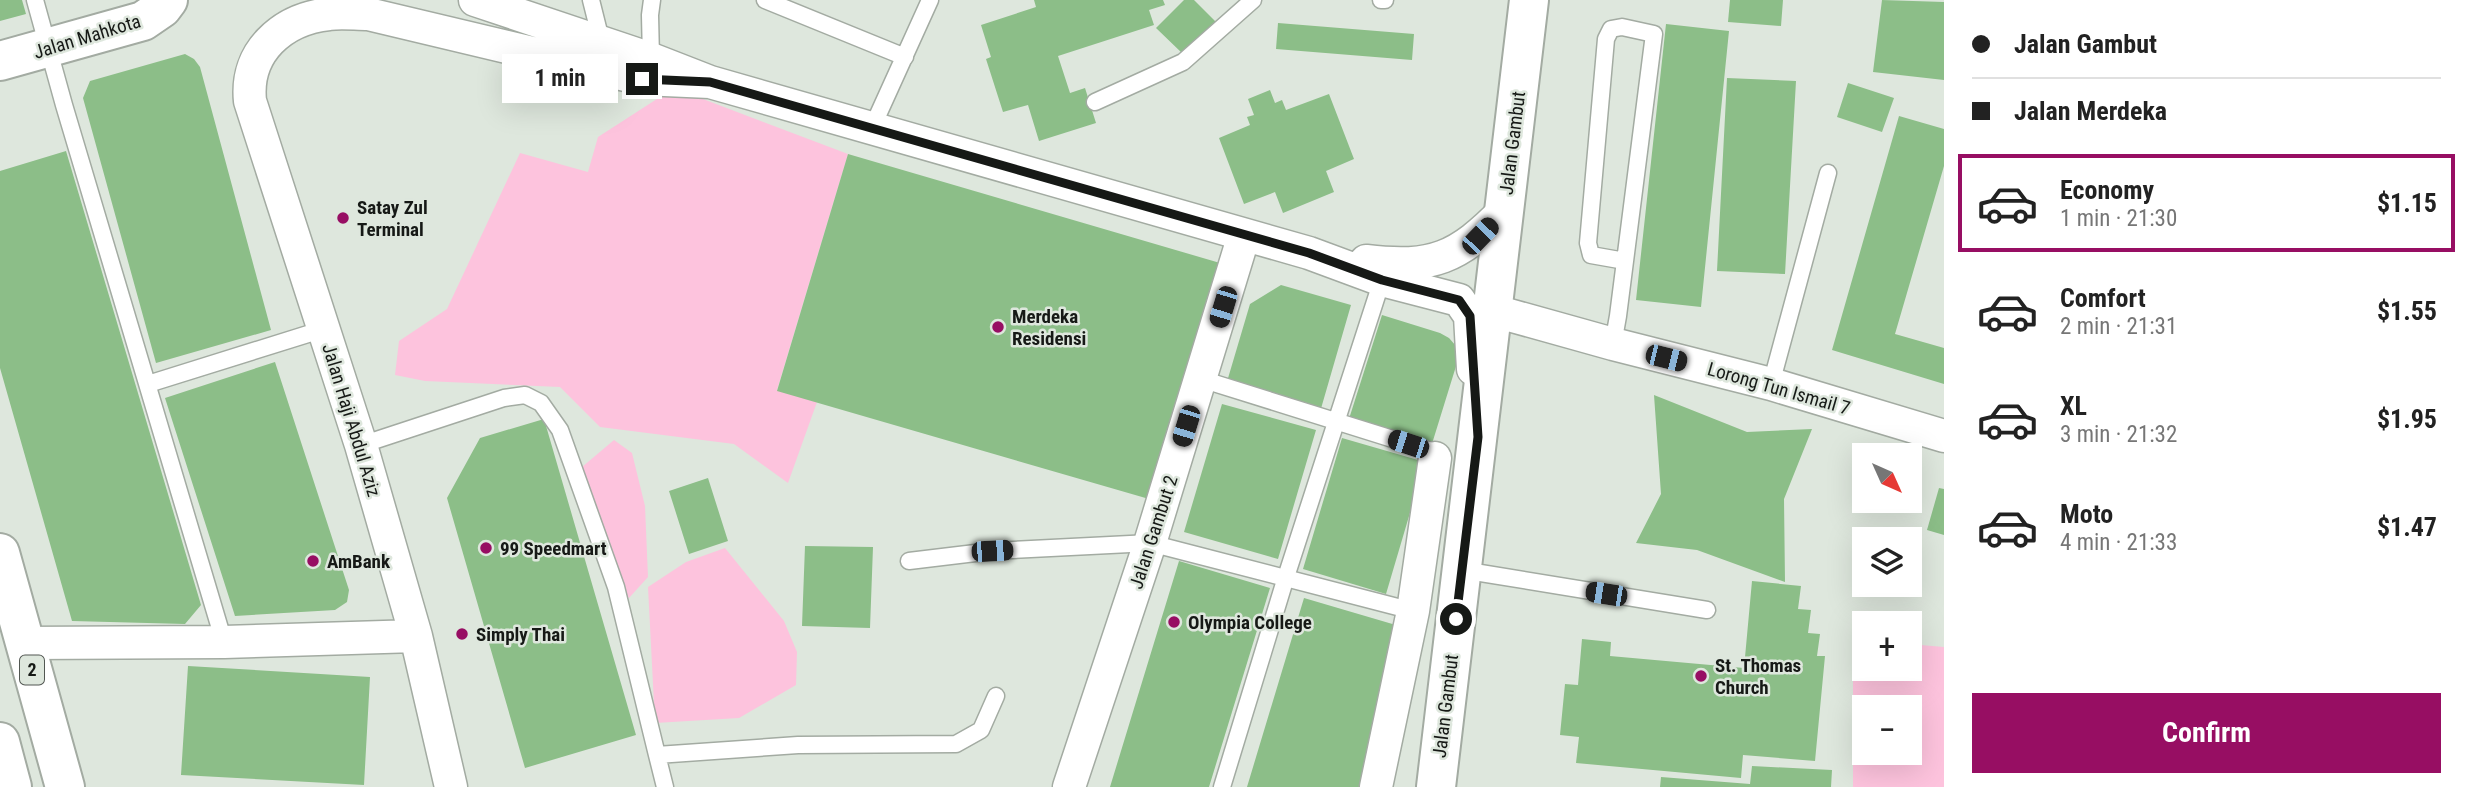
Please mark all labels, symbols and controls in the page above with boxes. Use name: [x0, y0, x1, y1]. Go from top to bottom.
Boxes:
street label: Jalan Mahkota: [31, 9, 143, 64]
text: Jalan Gambut: [2014, 29, 2157, 59]
callout: 1 min: [502, 55, 618, 104]
route end: [626, 63, 658, 95]
text: 1 min: [534, 65, 586, 92]
street label: Jalan Gambut: [1495, 90, 1530, 196]
text: Jalan Merdeka: [2014, 96, 2167, 126]
icon: car: [1976, 172, 2039, 235]
text: Economy: [2060, 175, 2154, 205]
text: $1.15: [2377, 188, 2437, 218]
place label: Satay Zul Terminal: [357, 196, 428, 241]
text: 1 min · 21:30: [2060, 205, 2177, 232]
marker: Satay Zul Terminal: [335, 210, 351, 226]
car: [1458, 214, 1503, 258]
icon: car: [1976, 280, 2039, 343]
text: Comfort: [2060, 283, 2146, 313]
car: [1207, 284, 1240, 330]
text: $1.55: [2377, 296, 2437, 326]
place label: Merdeka Residensi: [1012, 305, 1086, 350]
text: 2 min · 21:31: [2060, 313, 2177, 340]
marker: Merdeka Residensi: [990, 319, 1006, 335]
street label: Jalan Haji Abdul Aziz: [317, 341, 386, 500]
car: [1644, 343, 1689, 373]
street label: Lorong Tun Ismail 7: [1705, 357, 1853, 420]
icon: car: [1976, 388, 2039, 451]
text: XL: [2060, 391, 2087, 421]
car: [1170, 403, 1203, 449]
text: $1.95: [2377, 404, 2437, 434]
text: 3 min · 21:32: [2060, 421, 2177, 448]
car: [1385, 428, 1432, 460]
north arrow: [1852, 443, 1922, 513]
map controls: [1852, 443, 1922, 765]
street label: Jalan Gambut 2: [1124, 473, 1183, 592]
icon: car: [1976, 496, 2039, 559]
text: Moto: [2060, 499, 2113, 529]
text: $1.47: [2377, 512, 2437, 542]
button: layers: [1852, 527, 1922, 597]
text: 4 min · 21:33: [2060, 529, 2177, 556]
place label: 99 Speedmart: [500, 537, 607, 560]
car: [971, 539, 1014, 563]
marker: 99 Speedmart: [478, 540, 494, 556]
place label: AmBank: [327, 550, 391, 573]
marker: AmBank: [305, 553, 321, 569]
car: [1584, 580, 1629, 608]
route start: [1440, 603, 1472, 635]
place label: Olympia College: [1188, 611, 1312, 634]
button: +: [1852, 611, 1922, 681]
marker: Olympia College: [1166, 614, 1182, 630]
place label: Simply Thai: [476, 623, 565, 646]
marker: Simply Thai: [454, 626, 470, 642]
street label: Jalan Gambut: [1428, 653, 1463, 759]
place label: St. Thomas Church: [1715, 654, 1801, 699]
road number: 2: [20, 656, 44, 684]
marker: St. Thomas Church: [1693, 668, 1709, 684]
button: Confirm: [1972, 693, 2441, 773]
button: −: [1852, 695, 1922, 765]

